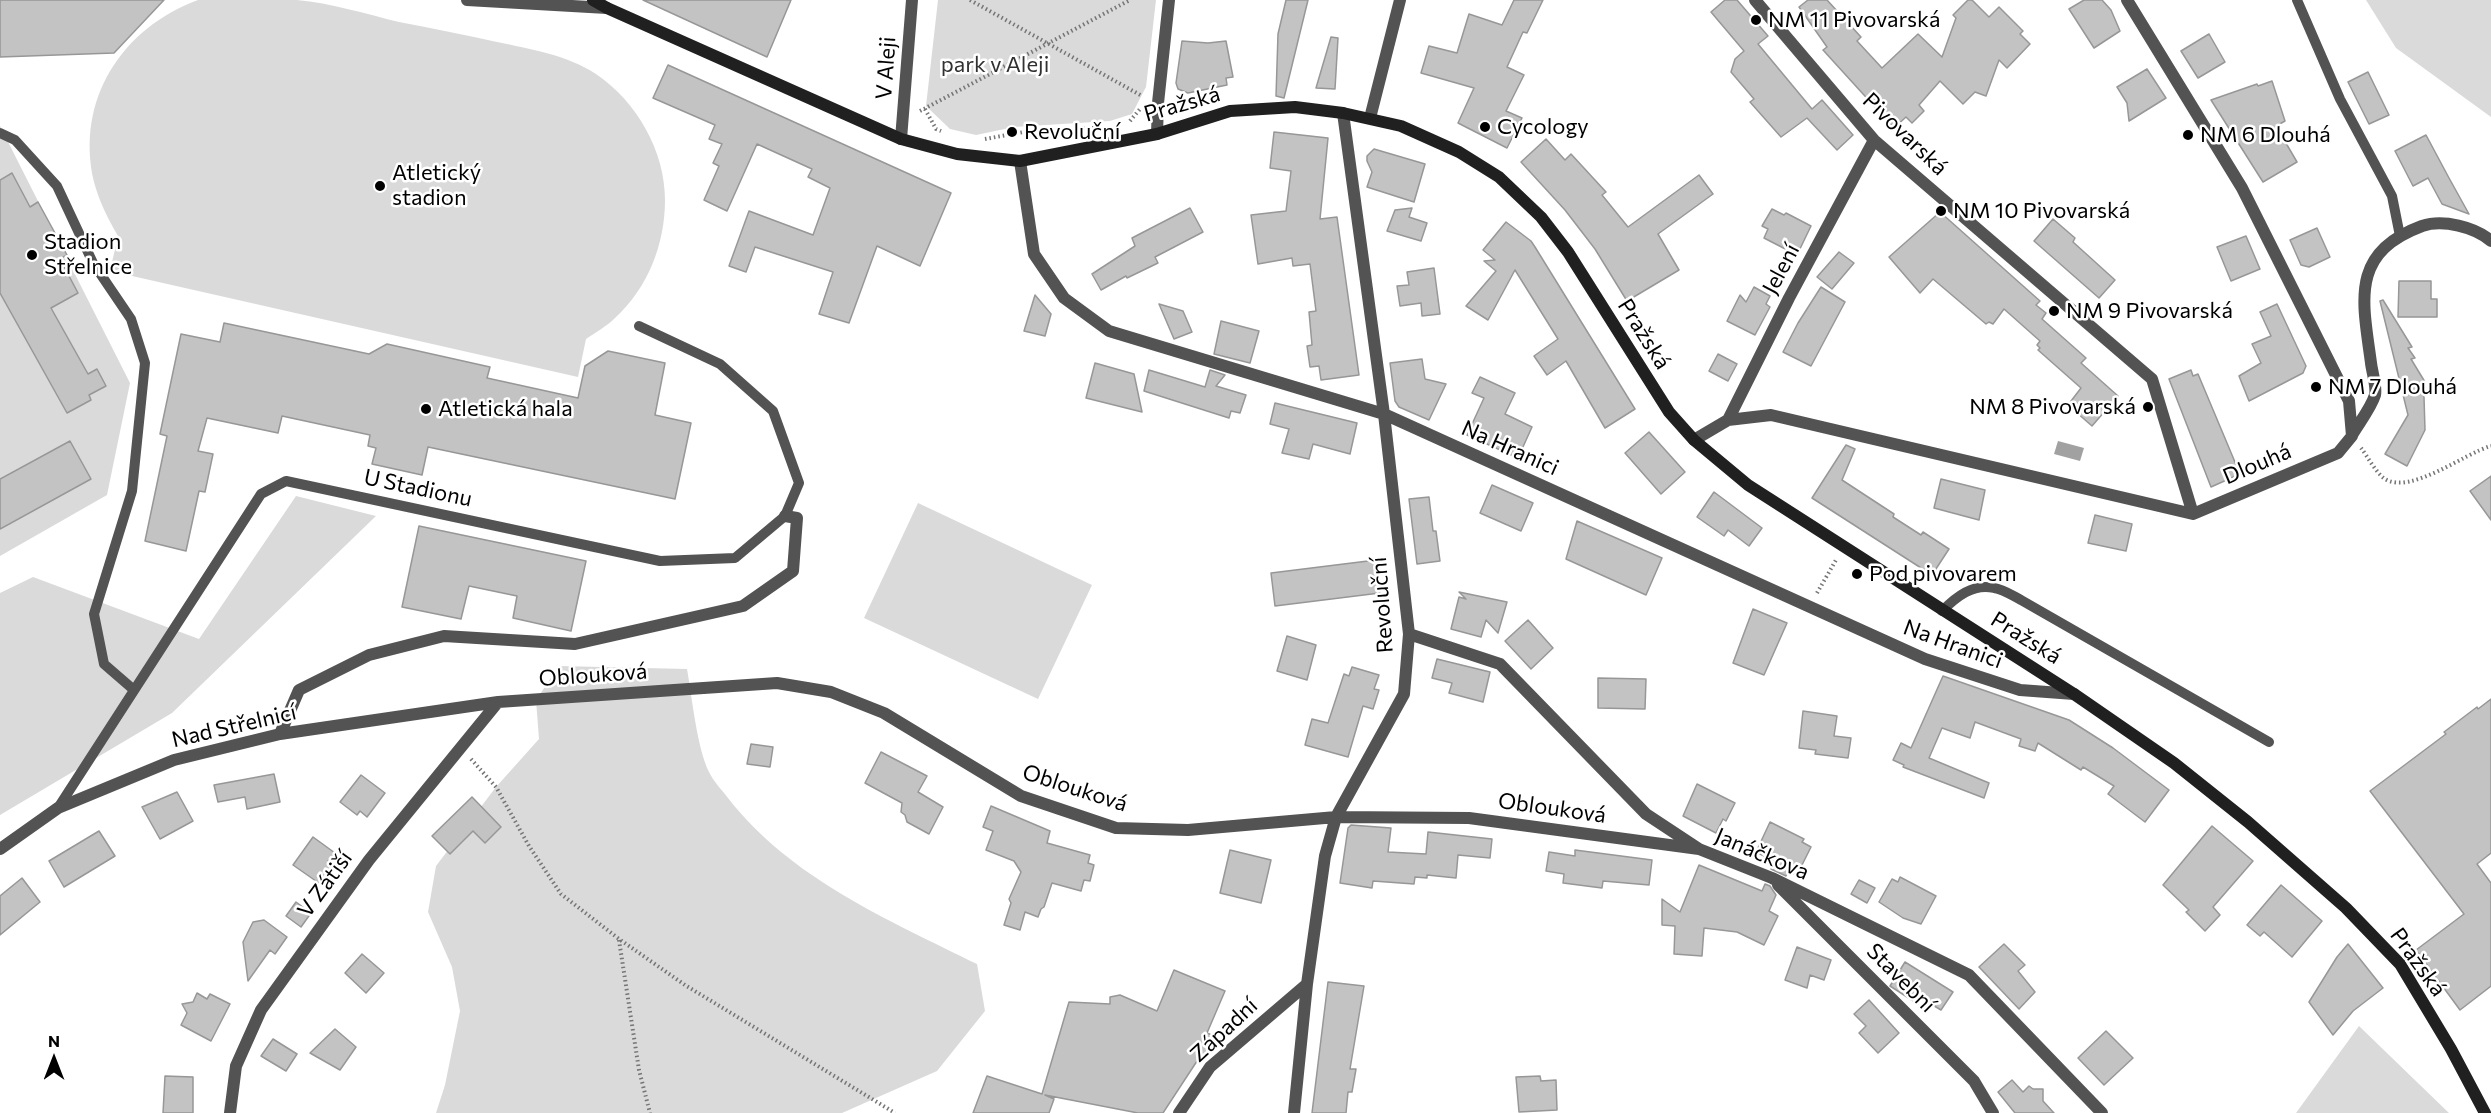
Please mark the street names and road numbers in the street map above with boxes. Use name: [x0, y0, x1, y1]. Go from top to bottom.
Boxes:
street label: V Aleji: [871, 36, 901, 100]
street label: Pražská: [1141, 81, 1223, 127]
street label: Pivovarská: [1857, 87, 1953, 181]
street label: Jelení: [1757, 239, 1805, 299]
street label: Pražská: [1612, 294, 1676, 374]
street label: Na Hranici: [1457, 415, 1563, 481]
street label: Dlouhá: [2219, 438, 2295, 490]
street label: U Stadionu: [362, 464, 474, 512]
street label: Revoluční: [1365, 556, 1399, 654]
street label: Pražská: [1986, 606, 2066, 670]
street label: Na Hranici: [1900, 614, 2006, 674]
street label: Oblouková: [538, 658, 648, 692]
street label: Nad Střelnicí: [169, 699, 299, 753]
street label: Oblouková: [1019, 759, 1131, 817]
street label: Oblouková: [1496, 787, 1608, 829]
street label: Janáčkova: [1711, 822, 1813, 886]
street label: V Zátiší: [292, 846, 358, 922]
street label: Pražská: [2384, 923, 2452, 1001]
street label: Stavební: [1861, 938, 1941, 1018]
street label: Západní: [1185, 992, 1263, 1068]

